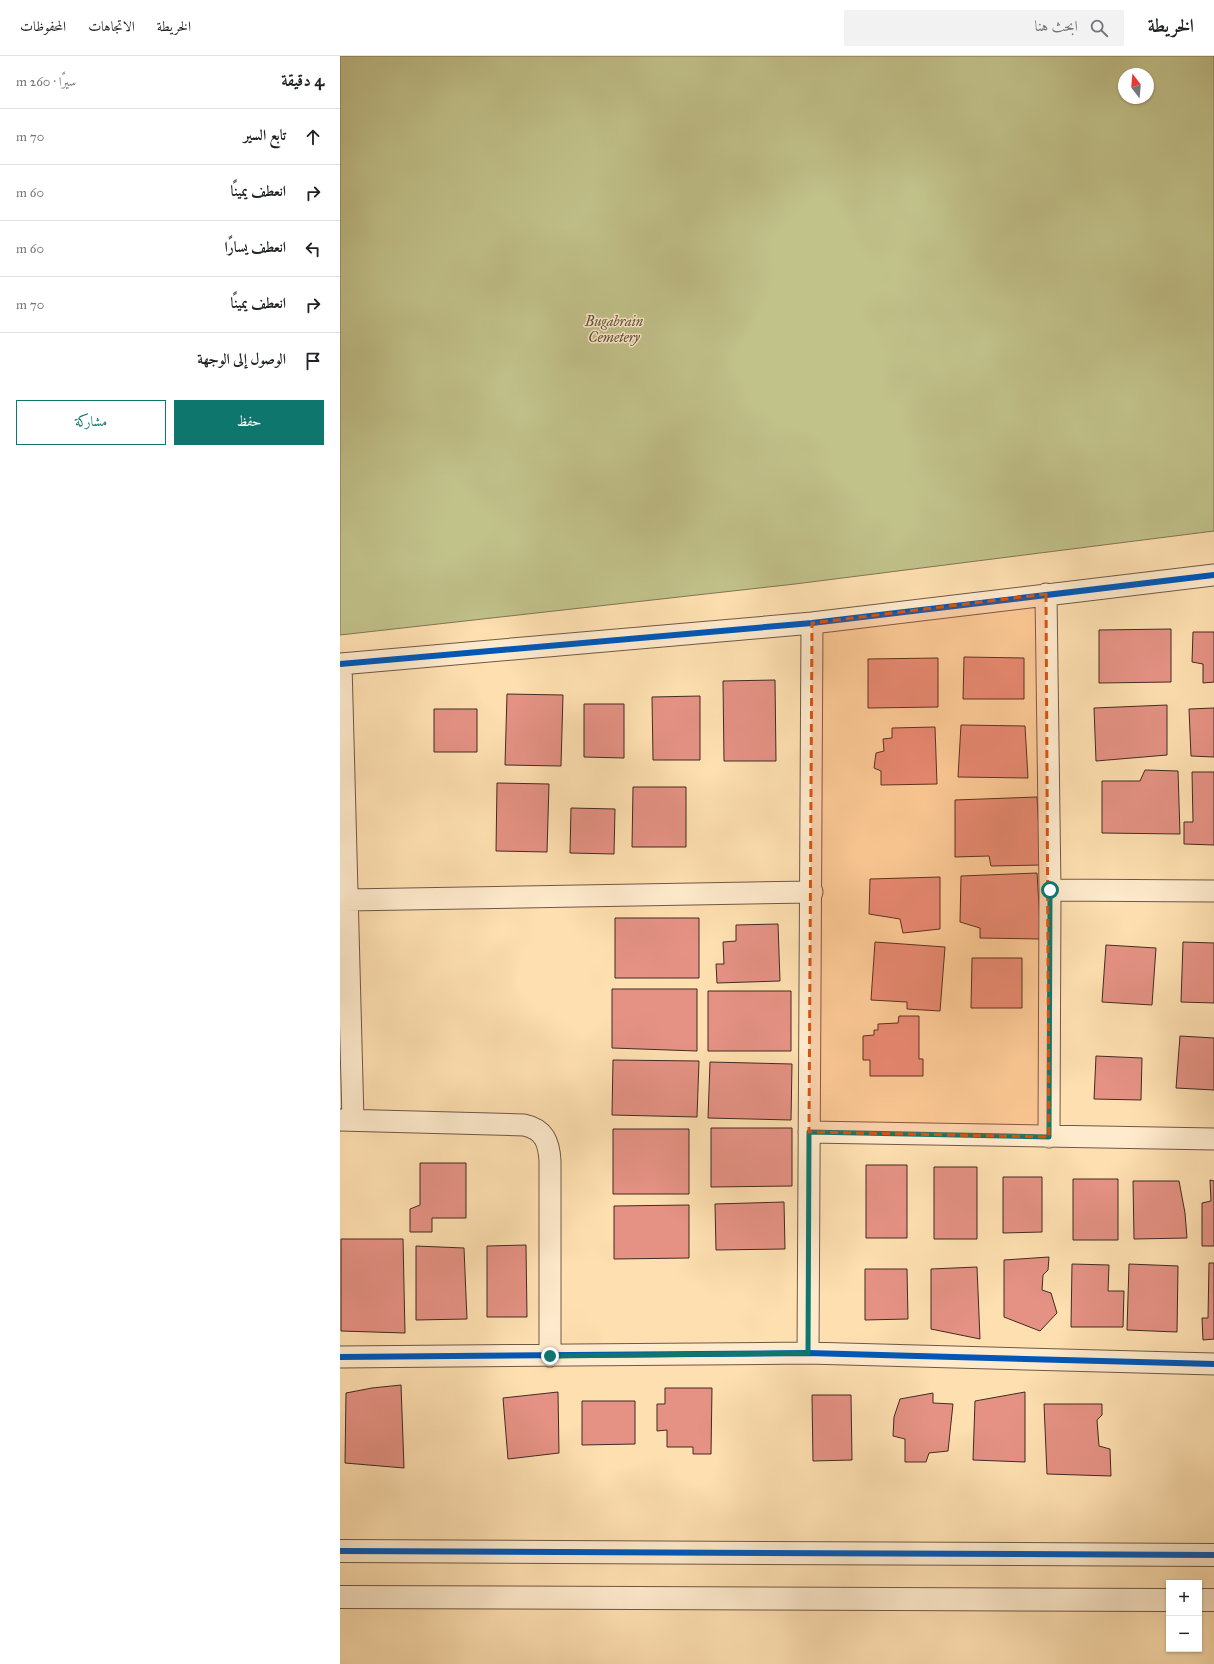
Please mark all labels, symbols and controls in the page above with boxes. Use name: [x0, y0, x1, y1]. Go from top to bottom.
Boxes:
search box: [844, 10, 1124, 46]
text: الخريطة: [1148, 14, 1194, 37]
text: ابحث هنا: [1035, 17, 1078, 35]
icon: search: [1088, 17, 1110, 39]
text: المحفوظات: [20, 18, 66, 35]
text: الاتجاهات: [88, 18, 135, 35]
text: الخريطة: [157, 18, 191, 35]
north arrow: [1118, 68, 1154, 104]
text: 4 دقيقة: [281, 70, 324, 91]
text: سيرًا · 260 m: [16, 74, 76, 90]
text: تابع السير: [244, 126, 286, 144]
icon: ahead: [302, 126, 324, 148]
text: 70 m: [16, 129, 44, 145]
text: انعطف يمينًا: [231, 182, 286, 200]
icon: right: [302, 182, 324, 204]
text: 60 m: [16, 185, 44, 201]
text: انعطف يسارًا: [224, 238, 286, 256]
icon: left: [302, 238, 324, 260]
text: 60 m: [16, 241, 44, 257]
text: انعطف يمينًا: [231, 294, 286, 312]
icon: right: [302, 294, 324, 316]
text: 70 m: [16, 297, 44, 313]
park label: Bugabrain Cemetery: [584, 313, 644, 346]
text: الوصول إلى الوجهة: [197, 350, 286, 368]
icon: arrive: [302, 350, 324, 372]
button: مشاركة: [16, 400, 166, 445]
button: حفظ: [174, 400, 324, 445]
route start: [1041, 881, 1059, 899]
route end: [541, 1347, 559, 1365]
map controls: [1166, 1580, 1202, 1652]
button: +: [1166, 1580, 1202, 1616]
button: −: [1166, 1616, 1202, 1652]

